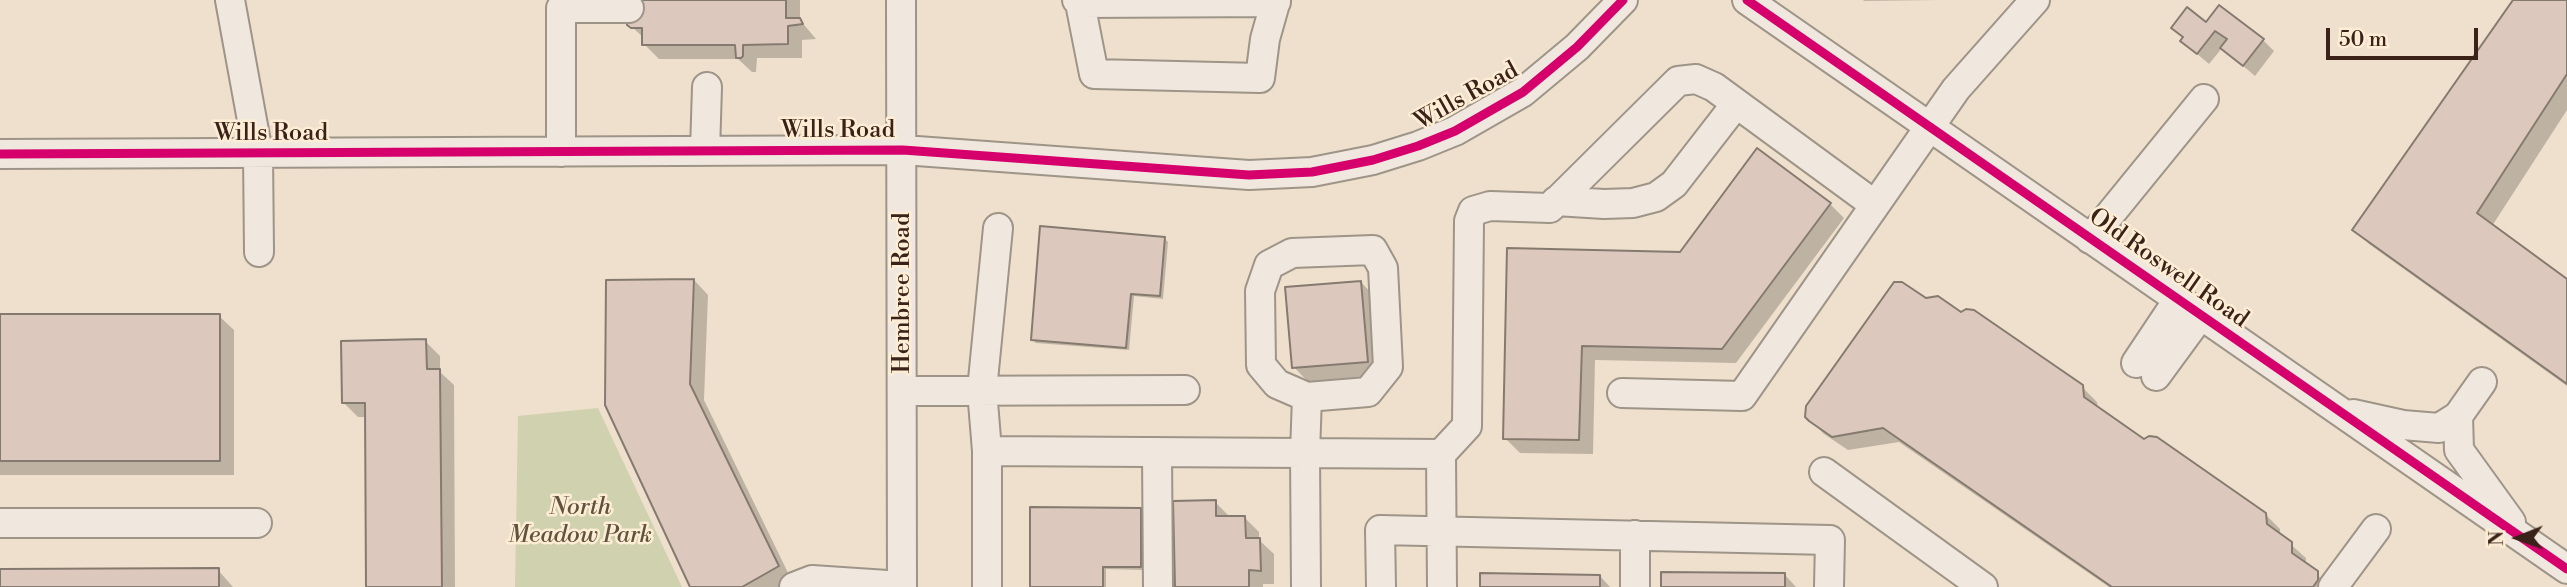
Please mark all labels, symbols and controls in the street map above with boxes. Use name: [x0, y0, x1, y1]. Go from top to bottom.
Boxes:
scale bar: [2329, 14, 2481, 58]
text: 50 m: [2339, 27, 2387, 53]
street label: Wills Road: [1410, 57, 1524, 137]
street label: Wills Road: [781, 117, 895, 145]
street label: Wills Road: [214, 120, 328, 148]
street label: Old Roswell Road: [2082, 203, 2254, 335]
street label: Hembree Road: [889, 212, 917, 374]
park label: North Meadow Park: [508, 494, 652, 550]
north arrow: [2483, 503, 2553, 573]
text: N: [2485, 531, 2509, 546]

